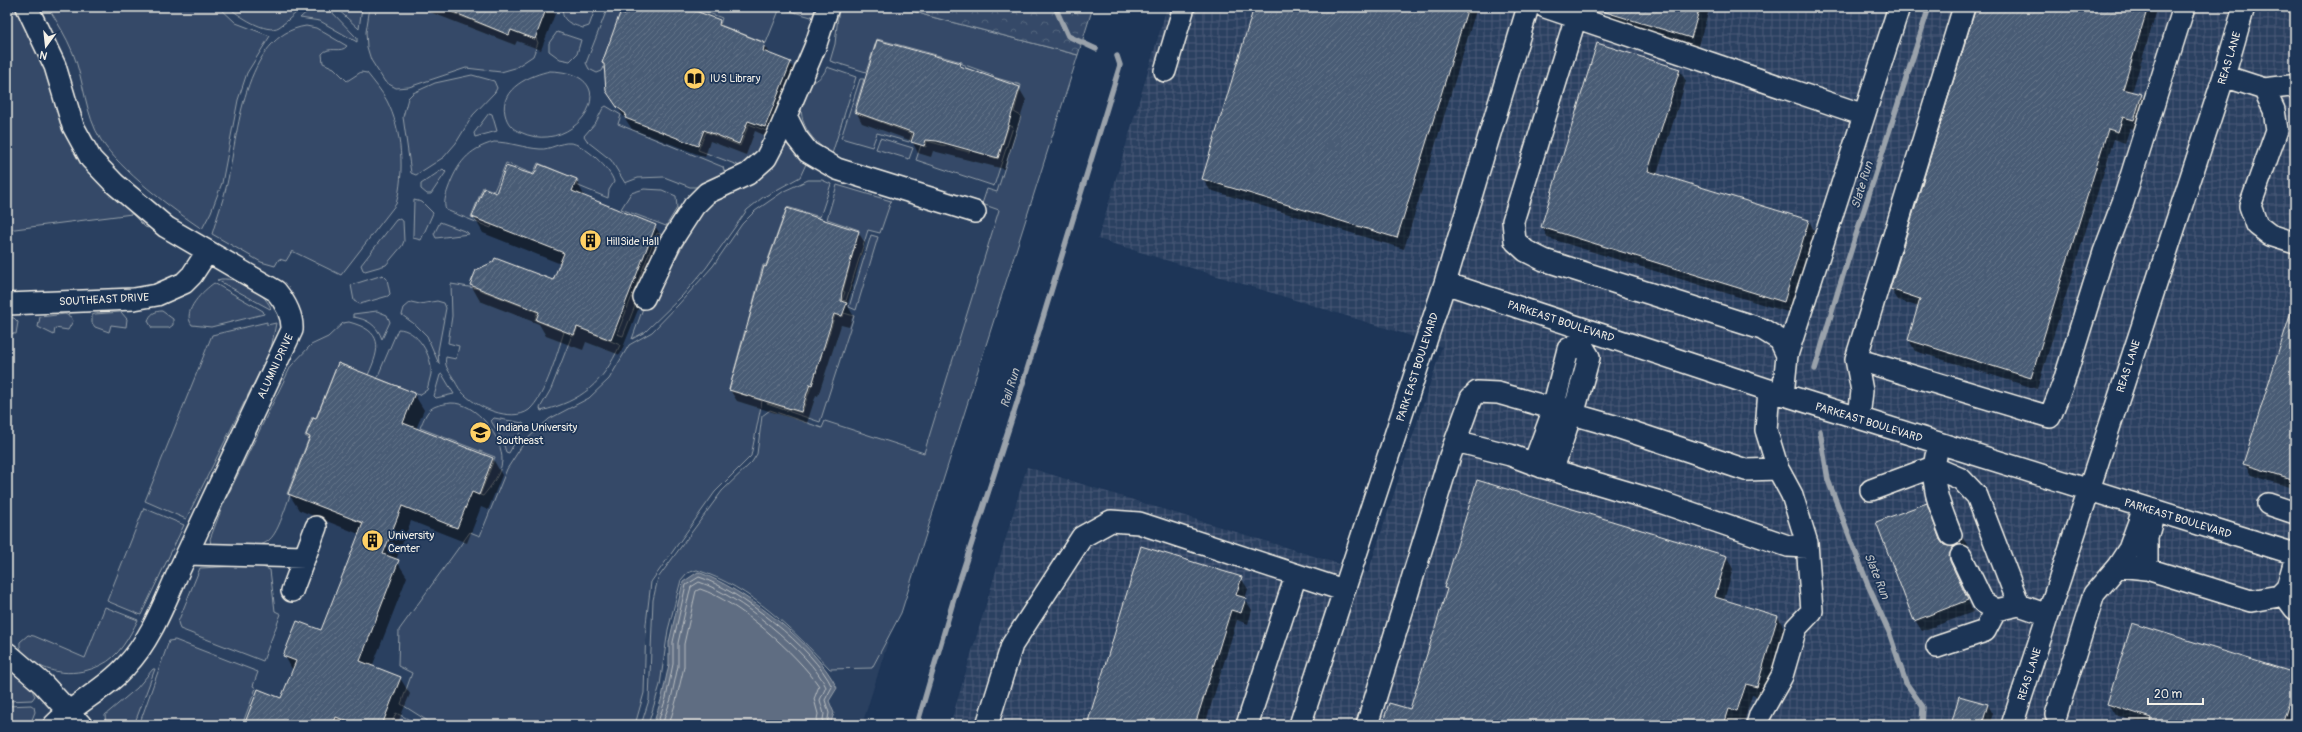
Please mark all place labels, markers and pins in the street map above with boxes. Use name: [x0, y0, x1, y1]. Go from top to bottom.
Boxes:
library icon: IUS Library: [681, 65, 707, 91]
place label: IUS Library: [710, 72, 761, 85]
building icon: HillSide Hall: [578, 228, 604, 254]
place label: HillSide Hall: [606, 235, 659, 248]
school or university icon: Indiana University Southeast: [467, 420, 493, 446]
place label: Indiana University Southeast: [496, 421, 578, 447]
building icon: University Center: [359, 528, 385, 554]
place label: University Center: [388, 529, 434, 555]

